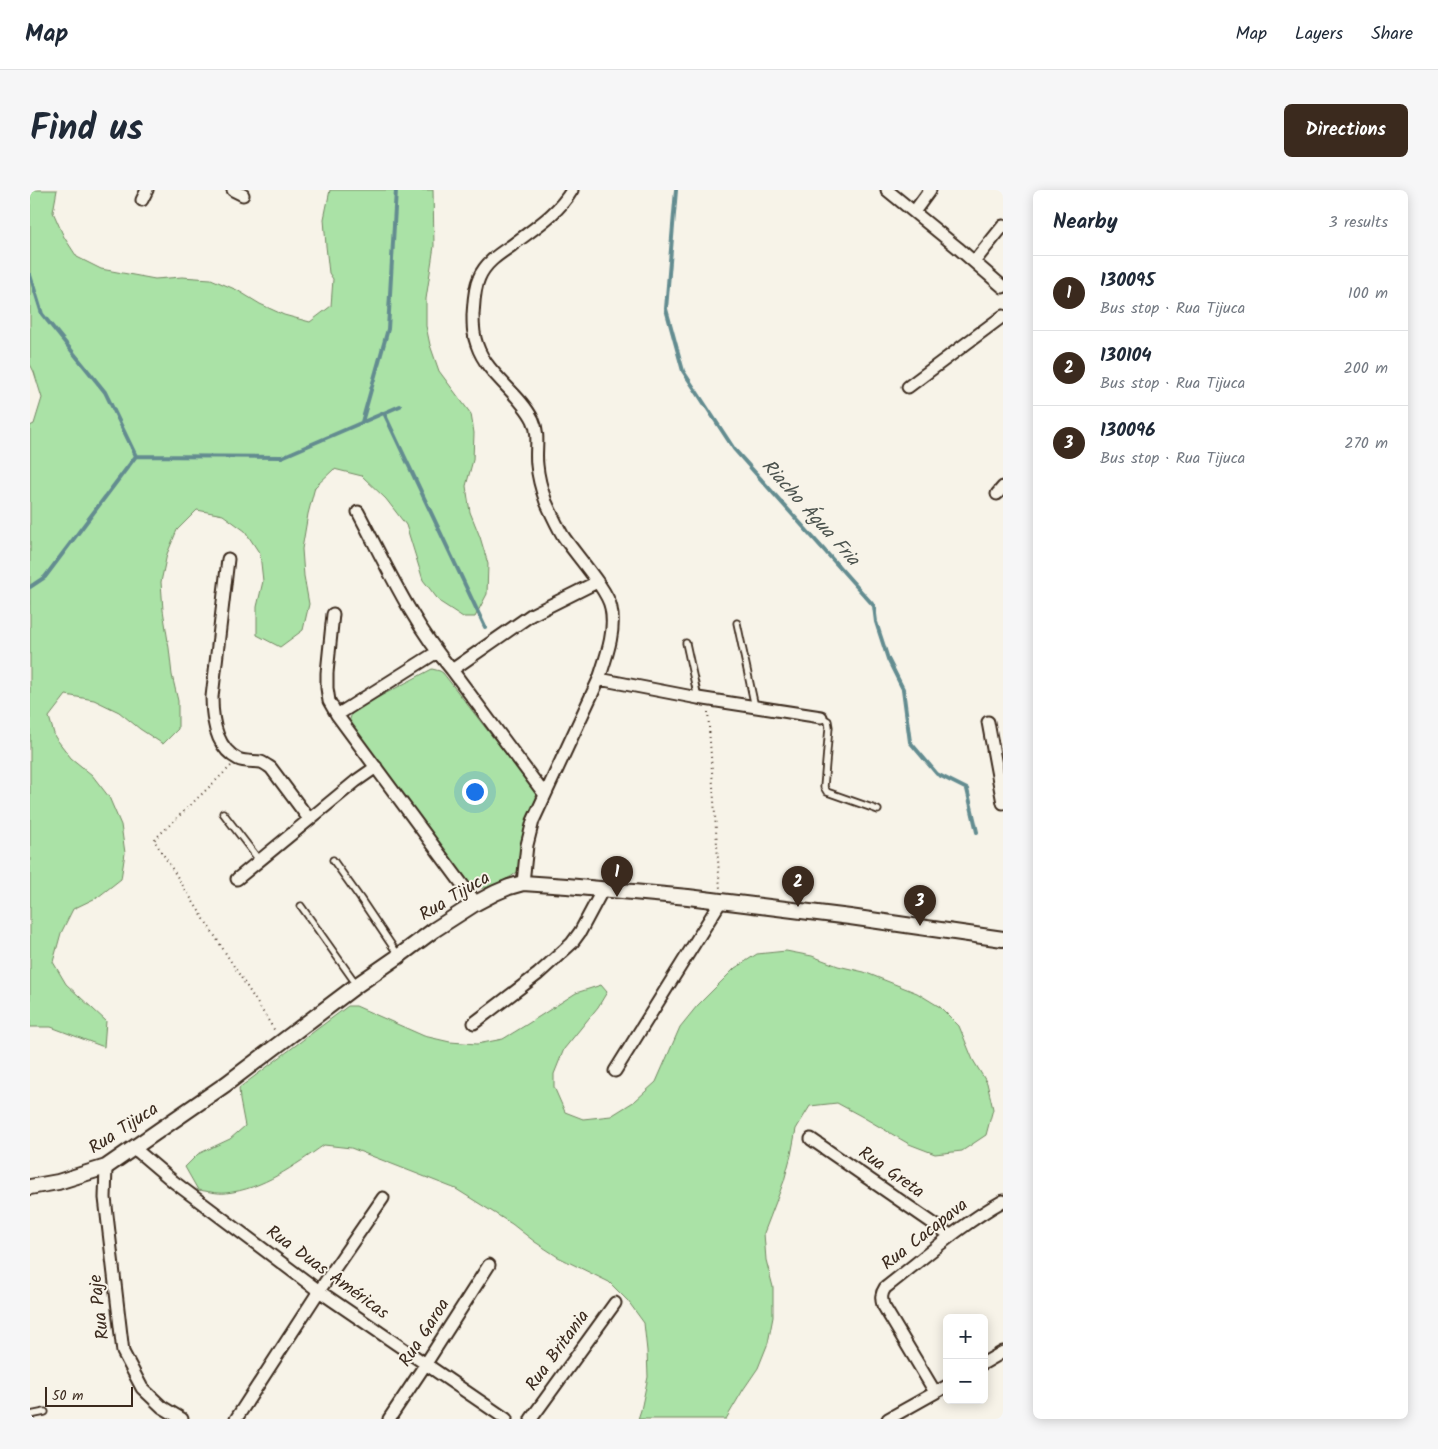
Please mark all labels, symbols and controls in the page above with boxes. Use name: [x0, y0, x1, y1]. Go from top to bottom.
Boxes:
text: Map: [25, 15, 68, 54]
text: Map: [1236, 20, 1267, 49]
text: Layers: [1295, 20, 1343, 49]
text: Share: [1371, 20, 1413, 49]
text: Find us: [30, 102, 143, 158]
button: Directions: [1284, 104, 1408, 157]
text: Nearby: [1053, 206, 1118, 239]
text: 3 results: [1329, 210, 1388, 235]
text: 130095: [1100, 266, 1155, 296]
text: 1: [1067, 281, 1071, 306]
text: 100 m: [1348, 281, 1388, 306]
text: Bus stop · Rua Tijuca: [1100, 296, 1245, 321]
text: 130104: [1100, 341, 1152, 371]
text: 2: [1064, 356, 1074, 381]
text: 200 m: [1344, 356, 1388, 381]
text: Bus stop · Rua Tijuca: [1100, 371, 1245, 396]
text: 130096: [1100, 416, 1156, 446]
text: 3: [1065, 431, 1073, 456]
text: 270 m: [1344, 431, 1388, 456]
text: Bus stop · Rua Tijuca: [1100, 446, 1245, 471]
water label: Riacho Água Fria: [754, 453, 867, 574]
your location: [462, 779, 488, 805]
pin: 1: [601, 856, 633, 897]
street label: Rua Tijuca: [414, 864, 496, 930]
pin: 2: [782, 866, 814, 907]
pin: 3: [904, 885, 936, 926]
street label: Rua Tijuca: [83, 1095, 165, 1163]
street label: Rua Greta: [852, 1140, 930, 1206]
street label: Rua Cacapava: [875, 1192, 975, 1278]
street label: Rua Duas Américas: [259, 1218, 395, 1328]
street label: Rua Paje: [82, 1273, 118, 1341]
street label: Rua Garoa: [392, 1293, 458, 1373]
street label: Rua Britania: [519, 1304, 597, 1398]
map controls: [943, 1314, 988, 1404]
button: +: [943, 1314, 988, 1359]
button: −: [943, 1359, 988, 1404]
scale bar: [45, 1384, 132, 1407]
text: 50 m: [52, 1385, 83, 1407]

